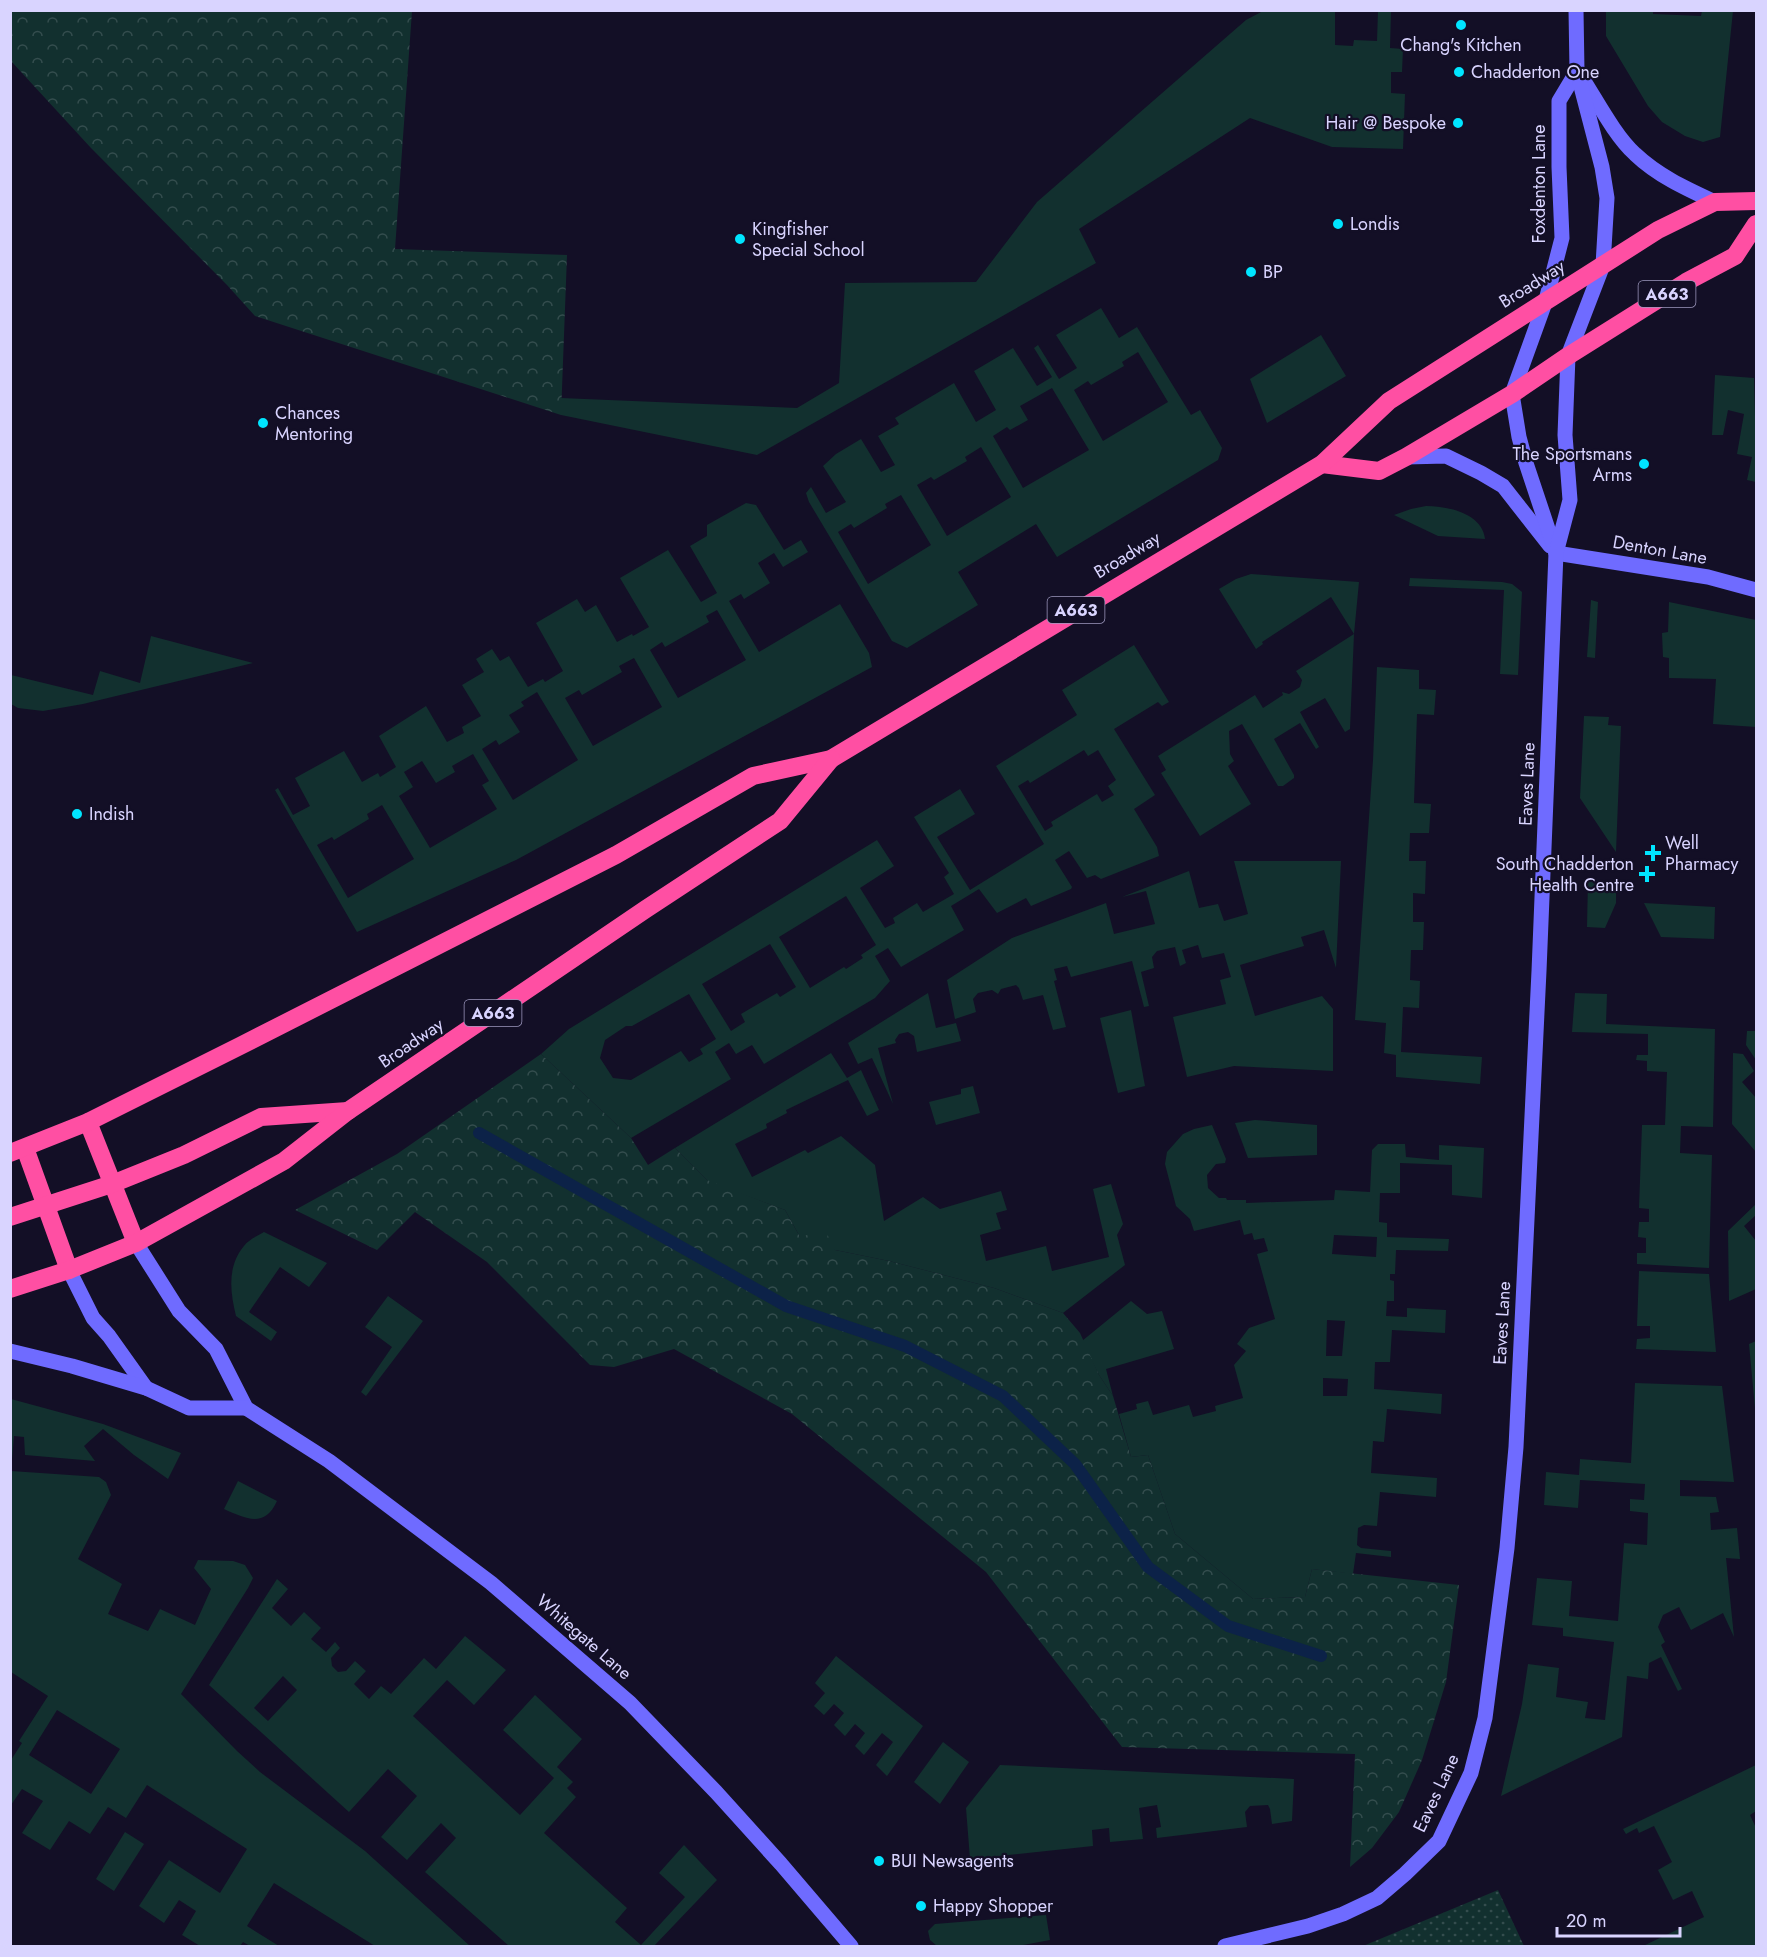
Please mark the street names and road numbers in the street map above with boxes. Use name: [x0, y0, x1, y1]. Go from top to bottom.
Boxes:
street label: Foxdenton Lane: [1526, 124, 1552, 244]
street label: Broadway: [1494, 253, 1570, 314]
road number: A663: [1638, 281, 1696, 307]
street label: Broadway: [1089, 525, 1165, 585]
street label: Denton Lane: [1611, 529, 1709, 571]
road number: A663: [1048, 597, 1104, 623]
street label: Eaves Lane: [1513, 742, 1541, 826]
road number: A663: [464, 1000, 522, 1026]
street label: Broadway: [373, 1012, 449, 1074]
street label: Eaves Lane: [1487, 1281, 1517, 1365]
street label: Whitegate Lane: [531, 1588, 637, 1686]
street label: Eaves Lane: [1407, 1750, 1465, 1836]

